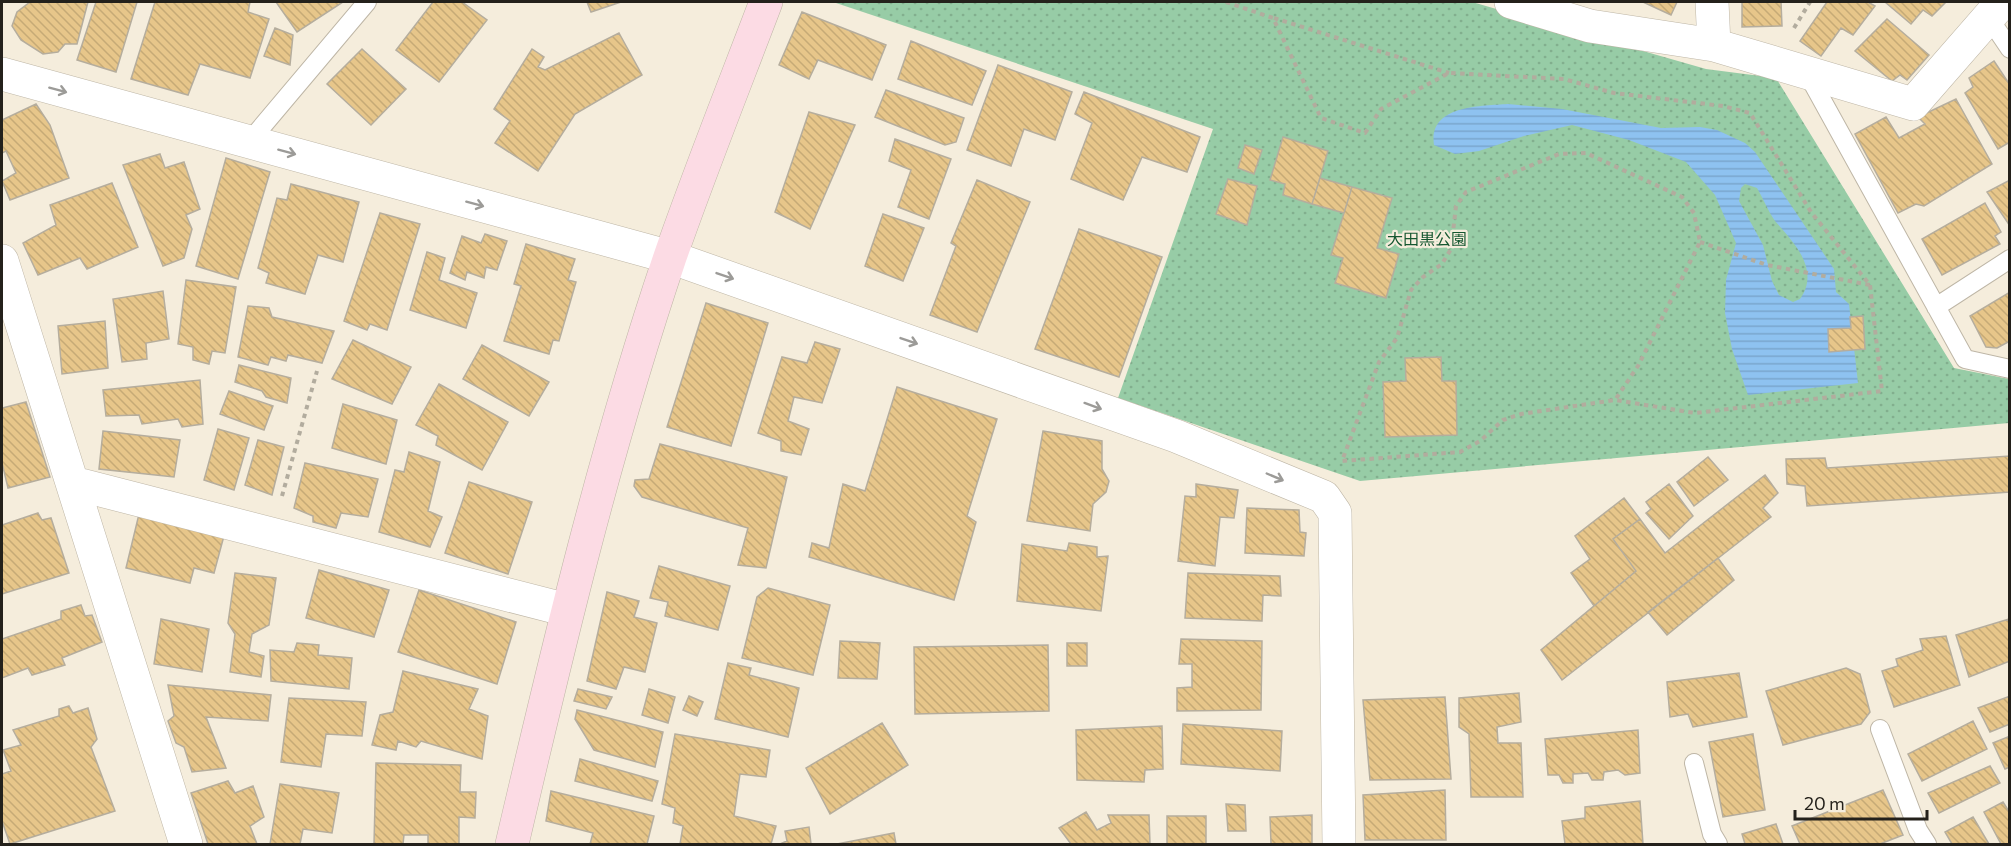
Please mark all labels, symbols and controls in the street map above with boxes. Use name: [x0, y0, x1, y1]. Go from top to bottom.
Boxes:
one-way arrow: [48, 85, 67, 96]
one-way arrow: [277, 147, 296, 159]
one-way arrow: [465, 198, 484, 210]
park label: 大田黒公園: [1387, 229, 1467, 248]
one-way arrow: [715, 272, 734, 283]
one-way arrow: [899, 337, 918, 348]
one-way arrow: [1083, 402, 1102, 413]
one-way arrow: [1265, 472, 1283, 483]
scale bar: [1795, 783, 1927, 821]
text: 20 m: [1804, 792, 1845, 814]

